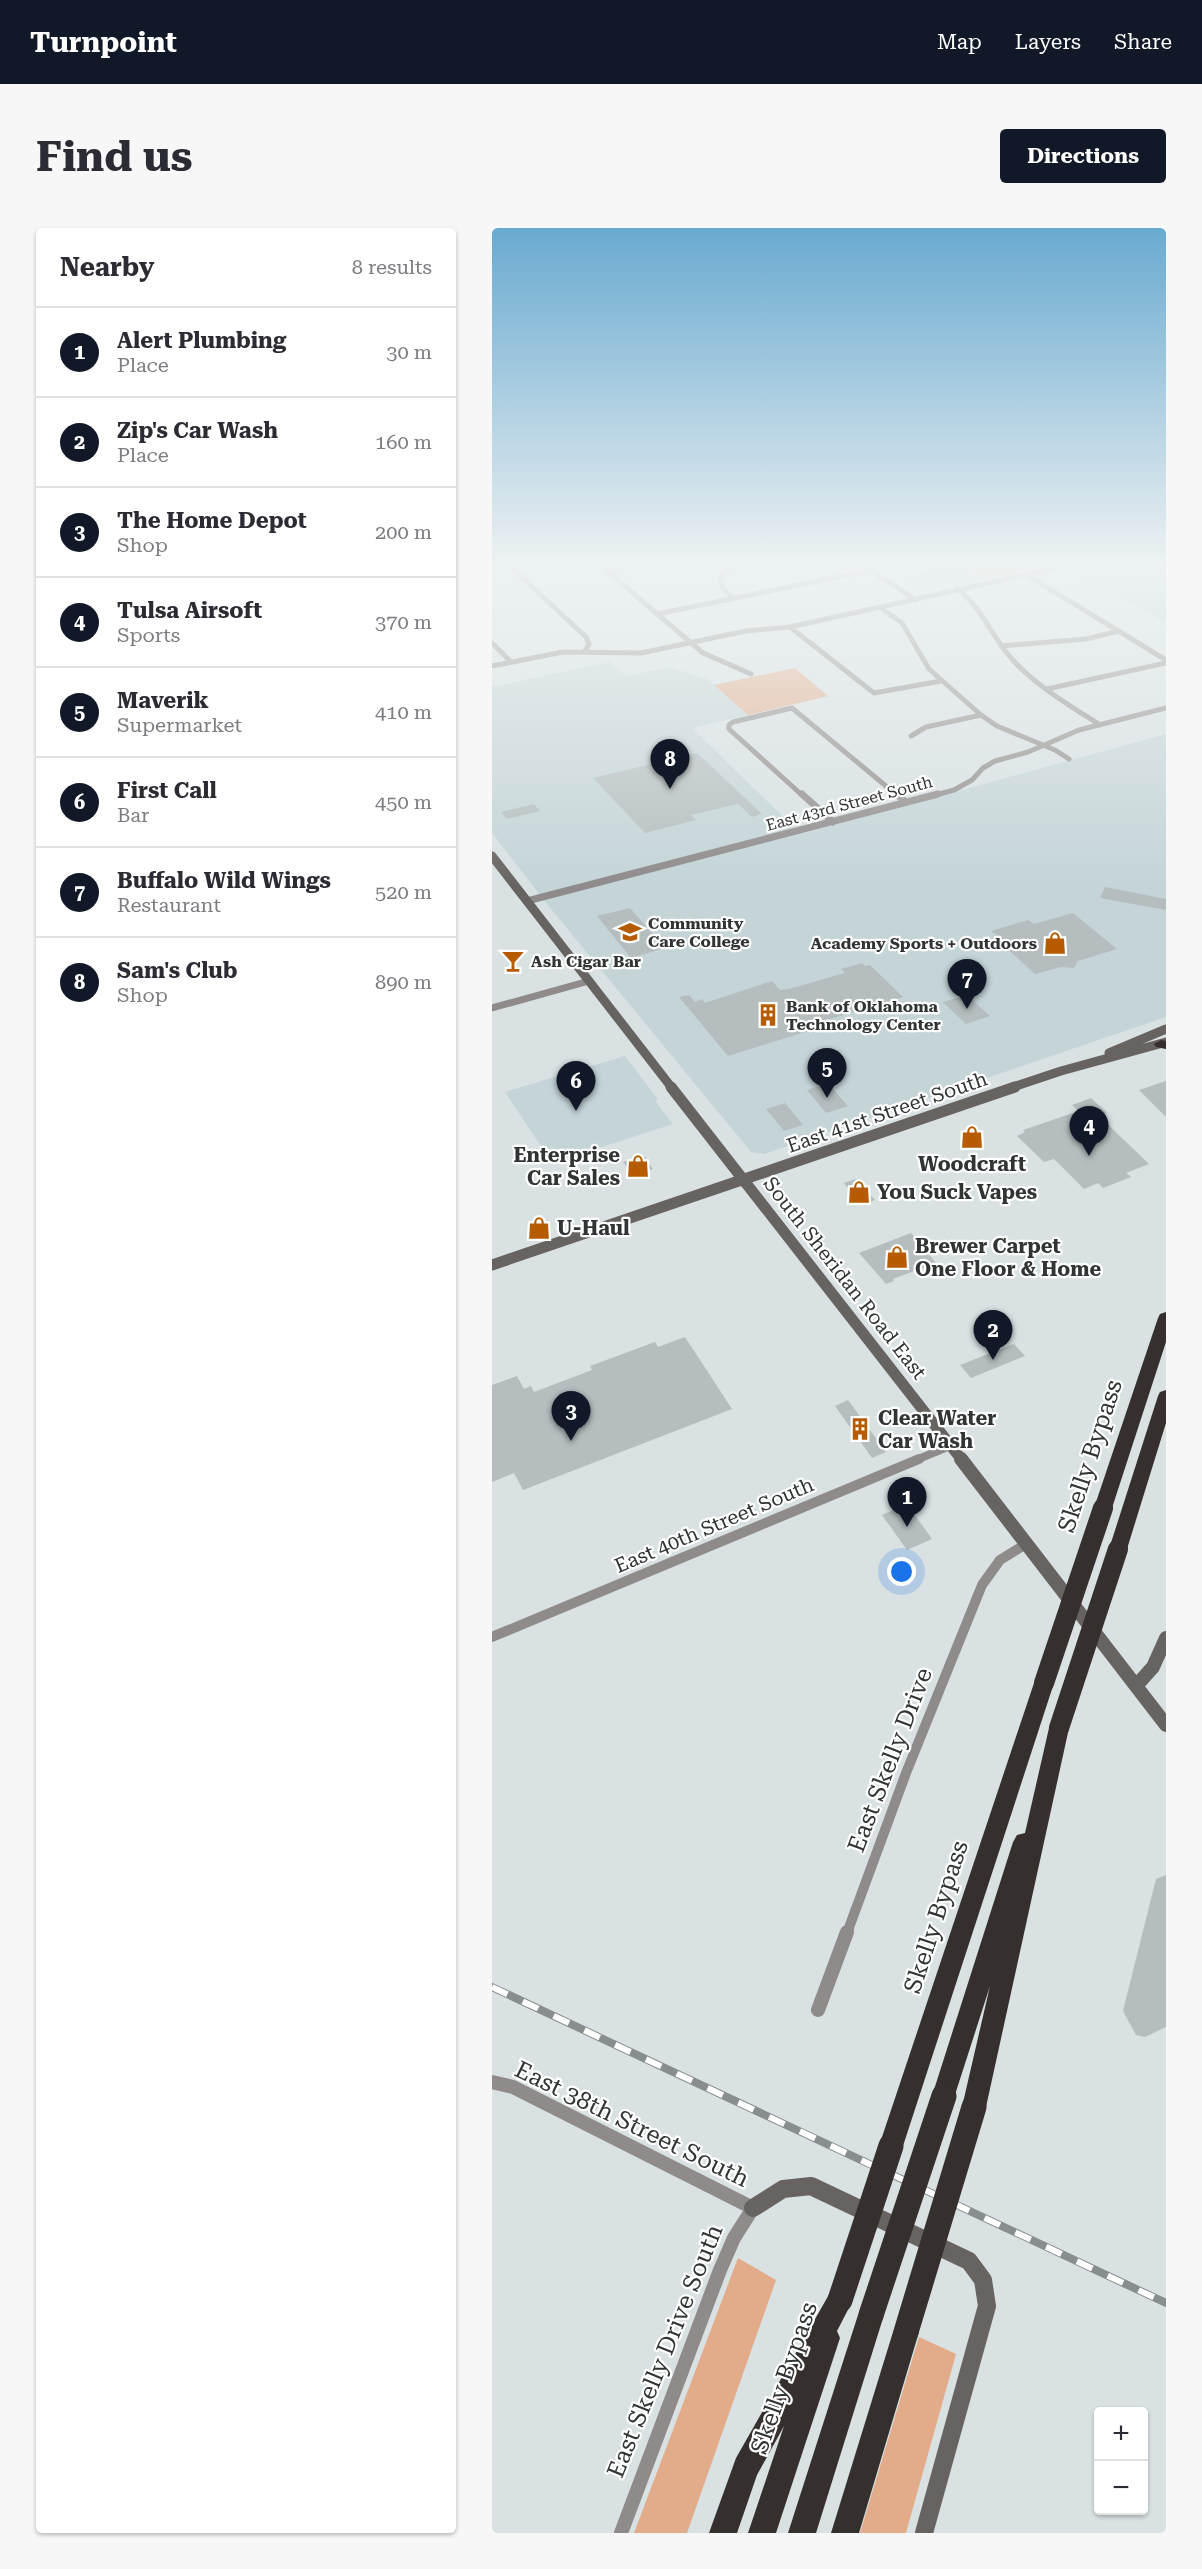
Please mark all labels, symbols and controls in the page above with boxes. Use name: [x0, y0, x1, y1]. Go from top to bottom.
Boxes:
text: Turnpoint: [30, 26, 177, 59]
text: Map: [937, 30, 982, 54]
text: Layers: [1015, 30, 1081, 54]
text: Share: [1114, 30, 1172, 54]
button: Directions: [1000, 129, 1166, 183]
text: Find us: [36, 132, 193, 181]
text: Nearby: [60, 252, 154, 282]
text: 8 results: [352, 255, 432, 279]
text: Alert Plumbing: [117, 328, 286, 353]
text: 1: [74, 340, 85, 364]
text: 30 m: [386, 340, 432, 364]
text: Place: [117, 353, 169, 377]
text: Zip's Car Wash: [117, 418, 278, 443]
text: 2: [74, 430, 85, 454]
text: 160 m: [375, 430, 432, 454]
text: Place: [117, 443, 169, 467]
text: The Home Depot: [117, 508, 307, 533]
text: 3: [74, 520, 85, 544]
text: 200 m: [375, 520, 432, 544]
text: Shop: [117, 533, 168, 557]
text: Tulsa Airsoft: [117, 598, 262, 623]
text: 4: [74, 610, 85, 634]
text: 370 m: [375, 610, 432, 634]
text: Sports: [117, 623, 180, 647]
text: Maverik: [117, 688, 209, 713]
text: 5: [74, 700, 85, 724]
text: 410 m: [375, 700, 432, 724]
text: Supermarket: [117, 713, 242, 737]
pin: 8: [650, 740, 690, 789]
street label: East 43rd Street South: [764, 772, 934, 835]
text: First Call: [117, 778, 217, 803]
text: 6: [74, 790, 85, 814]
text: 450 m: [375, 790, 432, 814]
text: Bar: [117, 803, 149, 827]
text: Buffalo Wild Wings: [117, 868, 331, 893]
text: 7: [74, 880, 85, 904]
text: 520 m: [375, 880, 432, 904]
text: Restaurant: [117, 893, 221, 917]
place label: Community Care College: [648, 914, 750, 951]
school or university icon: Community Care College: [617, 919, 643, 945]
shop icon: Academy Sports + Outdoors: [1042, 930, 1068, 956]
place label: Academy Sports + Outdoors: [811, 934, 1037, 953]
bar icon: Ash Cigar Bar: [500, 948, 526, 974]
place label: Ash Cigar Bar: [531, 952, 641, 971]
text: Sam's Club: [117, 958, 238, 983]
pin: 7: [948, 960, 986, 1009]
text: 8: [74, 970, 85, 994]
text: 890 m: [375, 970, 432, 994]
text: Shop: [117, 983, 168, 1007]
place label: Bank of Oklahoma Technology Center: [786, 997, 941, 1034]
building icon: Bank of Oklahoma Technology Center: [755, 1002, 781, 1028]
pin: 5: [808, 1048, 846, 1098]
pin: 6: [556, 1062, 596, 1111]
street label: East 41st Street South: [784, 1066, 991, 1158]
pin: 4: [1070, 1106, 1108, 1156]
shop icon: Woodcraft: [959, 1124, 985, 1150]
place label: Enterprise Car Sales: [514, 1143, 620, 1190]
place label: Woodcraft: [918, 1152, 1026, 1176]
shop icon: Enterprise Car Sales: [625, 1153, 651, 1179]
street label: South Sheridan Road East: [758, 1172, 932, 1384]
shop icon: You Suck Vapes: [846, 1179, 872, 1205]
place label: You Suck Vapes: [877, 1180, 1037, 1204]
shop icon: U-Haul: [526, 1215, 552, 1241]
place label: U-Haul: [557, 1216, 630, 1240]
place label: Brewer Carpet One Floor & Home: [915, 1234, 1102, 1281]
shop icon: Brewer Carpet One Floor & Home: [884, 1244, 910, 1270]
pin: 2: [974, 1310, 1012, 1360]
street label: Skelly Bypass: [1052, 1376, 1128, 1536]
pin: 3: [552, 1392, 590, 1441]
place label: Clear Water Car Wash: [878, 1406, 996, 1453]
building icon: Clear Water Car Wash: [847, 1416, 873, 1442]
street label: East 40th Street South: [611, 1472, 817, 1578]
pin: 1: [888, 1478, 926, 1527]
your location: [887, 1557, 916, 1586]
street label: East Skelly Drive: [842, 1664, 938, 1856]
street label: Skelly Bypass: [898, 1837, 974, 1997]
street label: East 38th Street South: [510, 2055, 754, 2193]
street label: East Skelly Drive South: [601, 2220, 729, 2482]
street label: Skelly Bypass: [745, 2298, 823, 2458]
map controls: [1094, 2407, 1148, 2515]
button: +: [1094, 2407, 1148, 2461]
button: −: [1094, 2461, 1148, 2515]

